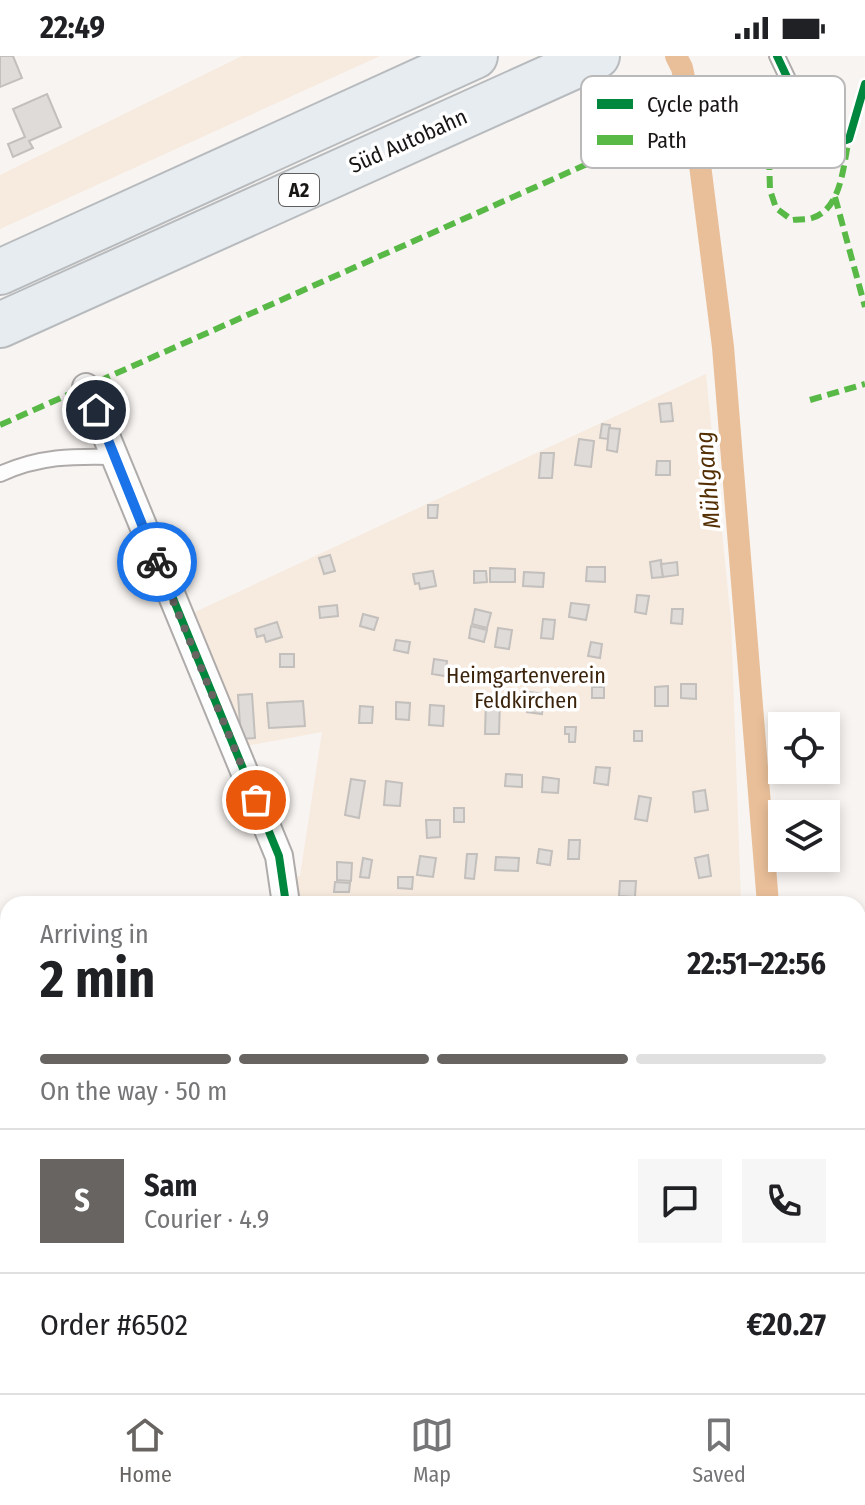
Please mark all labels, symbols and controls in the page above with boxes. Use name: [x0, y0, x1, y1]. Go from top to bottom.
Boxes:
text: 22:49: [40, 10, 105, 46]
legend: [581, 76, 845, 168]
text: Cycle path: [647, 91, 739, 118]
street label: Süd Autobahn: [345, 103, 471, 179]
text: Path: [647, 127, 687, 154]
road number: A2: [279, 174, 319, 206]
pin: [62, 376, 130, 444]
icon: home: [74, 388, 118, 432]
water label: Mühlgang: [690, 430, 726, 530]
courier: [117, 522, 197, 602]
icon: bike: [135, 540, 179, 584]
park label: Heimgartenverein Feldkirchen: [446, 662, 606, 714]
map controls: [768, 712, 840, 872]
button: locate: [768, 712, 840, 784]
pin: [222, 766, 290, 834]
icon: bag: [234, 778, 278, 822]
button: layers: [768, 800, 840, 872]
text: Arriving in: [40, 919, 149, 950]
text: 22:51–22:56: [687, 946, 826, 982]
text: 2 min: [40, 948, 155, 1011]
text: On the way · 50 m: [40, 1076, 227, 1107]
button: chat: [638, 1159, 722, 1243]
button: phone: [742, 1159, 826, 1243]
text: Sam: [144, 1168, 197, 1204]
text: S: [74, 1183, 90, 1219]
text: Courier · 4.9: [144, 1204, 269, 1235]
text: Order #6502: [40, 1307, 188, 1343]
text: €20.27: [747, 1307, 826, 1343]
tab: Home: [119, 1413, 172, 1488]
tab: Map: [410, 1413, 454, 1488]
tab: Saved: [692, 1413, 746, 1488]

